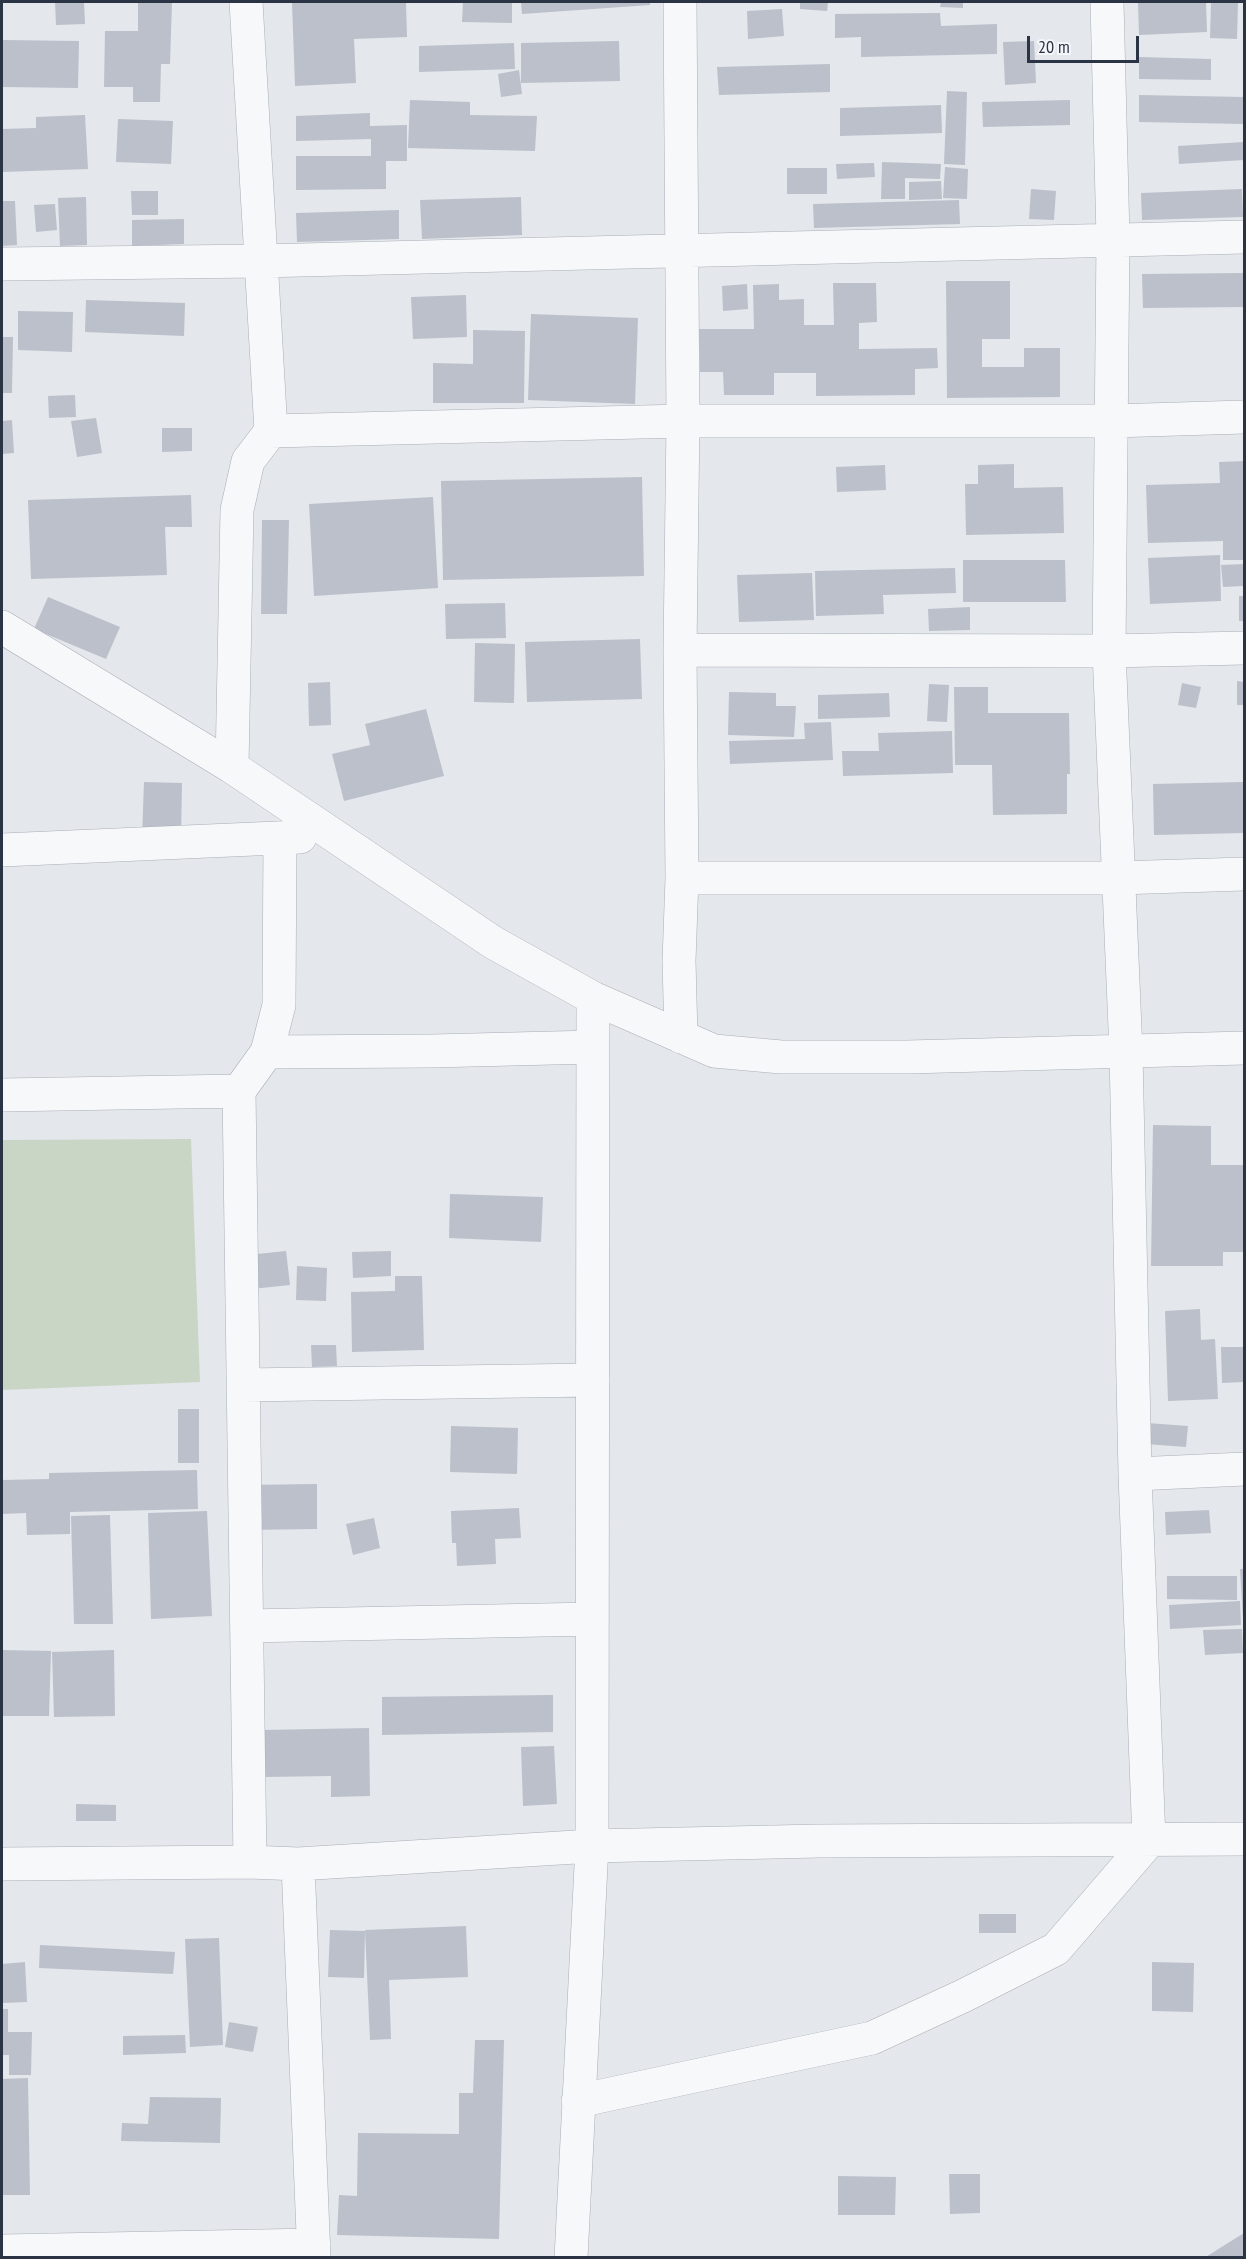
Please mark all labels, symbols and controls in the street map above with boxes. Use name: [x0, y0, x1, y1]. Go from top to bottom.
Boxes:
scale bar: [1030, 24, 1142, 62]
text: 20 m: [1038, 35, 1070, 58]

